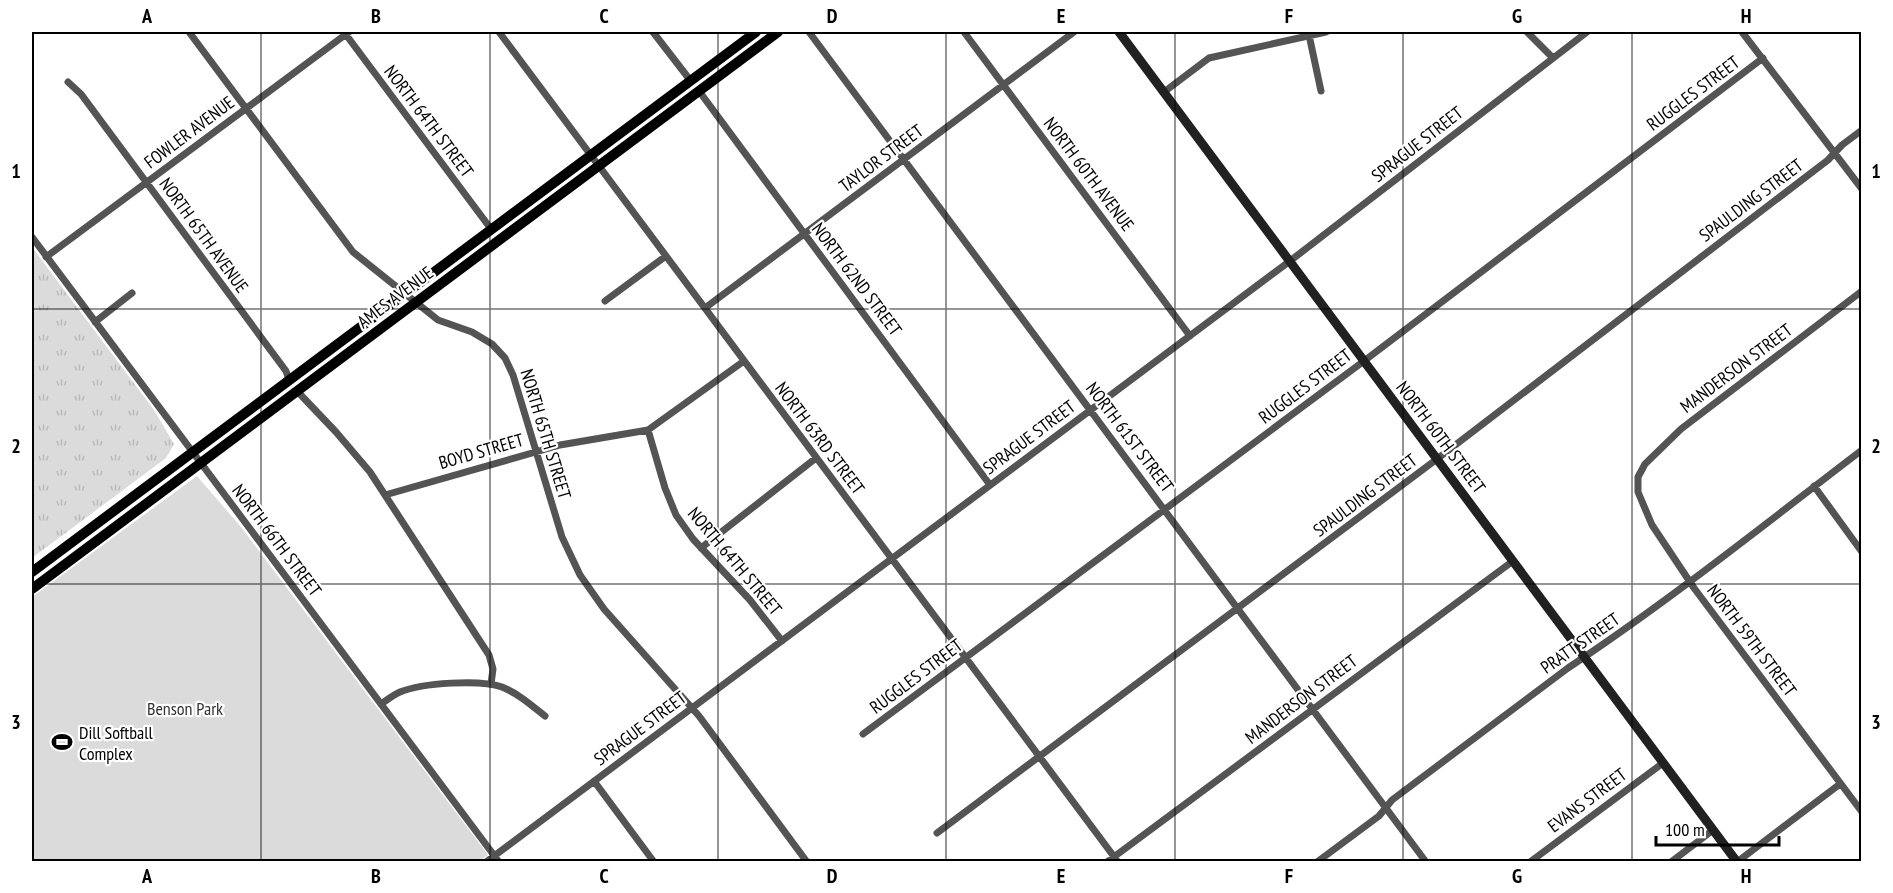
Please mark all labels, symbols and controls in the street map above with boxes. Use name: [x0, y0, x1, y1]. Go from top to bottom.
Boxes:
text: A: [141, 3, 153, 29]
text: B: [371, 3, 381, 29]
text: C: [599, 3, 609, 29]
text: D: [827, 3, 838, 29]
text: E: [1057, 3, 1065, 29]
text: F: [1285, 3, 1293, 29]
text: G: [1512, 3, 1522, 29]
text: H: [1741, 3, 1751, 29]
street label: RUGGLES STREET: [1642, 51, 1744, 135]
street label: NORTH 64TH STREET: [379, 60, 479, 182]
street label: FOWLER AVENUE: [139, 91, 239, 173]
street label: SPRAGUE STREET: [1367, 101, 1467, 187]
street label: NORTH 60TH AVENUE: [1039, 112, 1139, 236]
street label: TAYLOR STREET: [834, 119, 928, 197]
street label: SPAULDING STREET: [1695, 153, 1807, 247]
text: 1: [11, 158, 21, 184]
text: 1: [1871, 158, 1881, 184]
street label: NORTH 65TH AVENUE: [155, 173, 253, 297]
street label: NORTH 62ND STREET: [807, 218, 907, 340]
street label: AMES AVENUE: [352, 261, 438, 333]
street label: MANDERSON STREET: [1675, 318, 1797, 418]
street label: RUGGLES STREET: [1254, 344, 1356, 428]
street label: NORTH 65TH STREET: [515, 366, 577, 502]
street label: NORTH 60TH STREET: [1391, 376, 1491, 498]
street label: NORTH 63RD STREET: [770, 377, 870, 499]
street label: NORTH 61ST STREET: [1081, 377, 1179, 497]
street label: SPRAGUE STREET: [978, 395, 1080, 479]
street label: BOYD STREET: [436, 428, 526, 474]
text: 2: [11, 433, 21, 459]
text: 2: [1871, 433, 1881, 459]
street label: SPAULDING STREET: [1309, 448, 1421, 542]
street label: NORTH 66TH STREET: [227, 479, 327, 601]
street label: NORTH 64TH STREET: [683, 502, 787, 620]
street label: NORTH 59TH STREET: [1702, 579, 1802, 701]
street label: PRATT STREET: [1536, 607, 1624, 679]
street label: RUGGLES STREET: [865, 634, 967, 718]
street label: MANDERSON STREET: [1240, 649, 1362, 749]
street label: SPRAGUE STREET: [589, 686, 691, 770]
park label: Benson Park: [147, 697, 223, 720]
text: 3: [11, 709, 21, 735]
text: 3: [1871, 709, 1881, 735]
place label: Dill Softball Complex: [79, 721, 153, 765]
sports icon: Dill Softball Complex: [50, 730, 74, 754]
street label: EVANS STREET: [1543, 763, 1631, 837]
scale bar: [1656, 809, 1779, 847]
text: 100 m: [1665, 818, 1705, 841]
text: A: [141, 863, 153, 889]
text: B: [371, 863, 381, 889]
text: C: [599, 863, 609, 889]
text: D: [827, 863, 838, 889]
text: E: [1057, 863, 1065, 889]
text: F: [1285, 863, 1293, 889]
text: G: [1512, 863, 1522, 889]
text: H: [1741, 863, 1751, 889]

